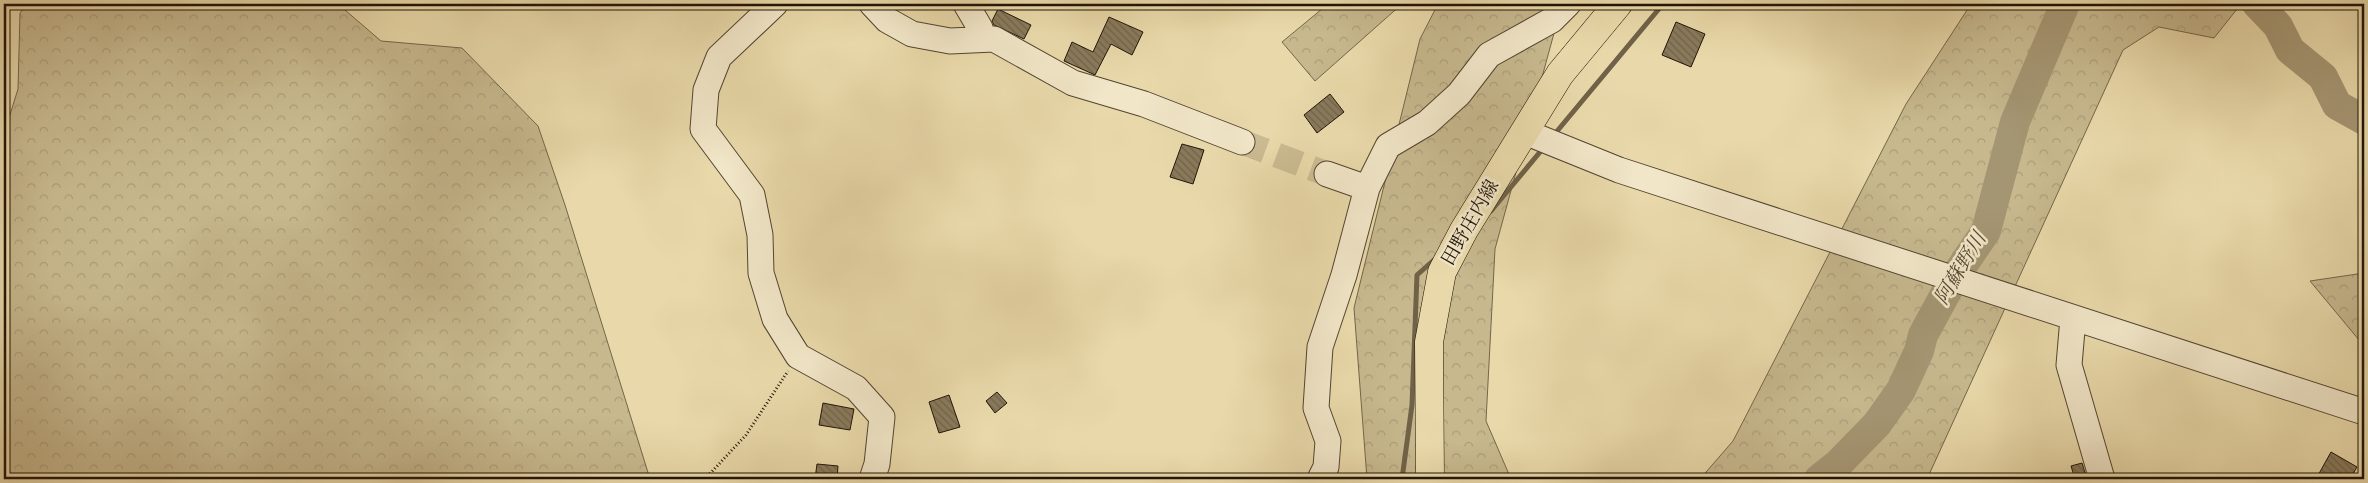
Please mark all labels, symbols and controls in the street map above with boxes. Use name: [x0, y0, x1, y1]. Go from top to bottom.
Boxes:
street label: 田野庄内線: [1437, 176, 1505, 270]
water label: 阿蘇野川: [1930, 227, 1993, 310]

